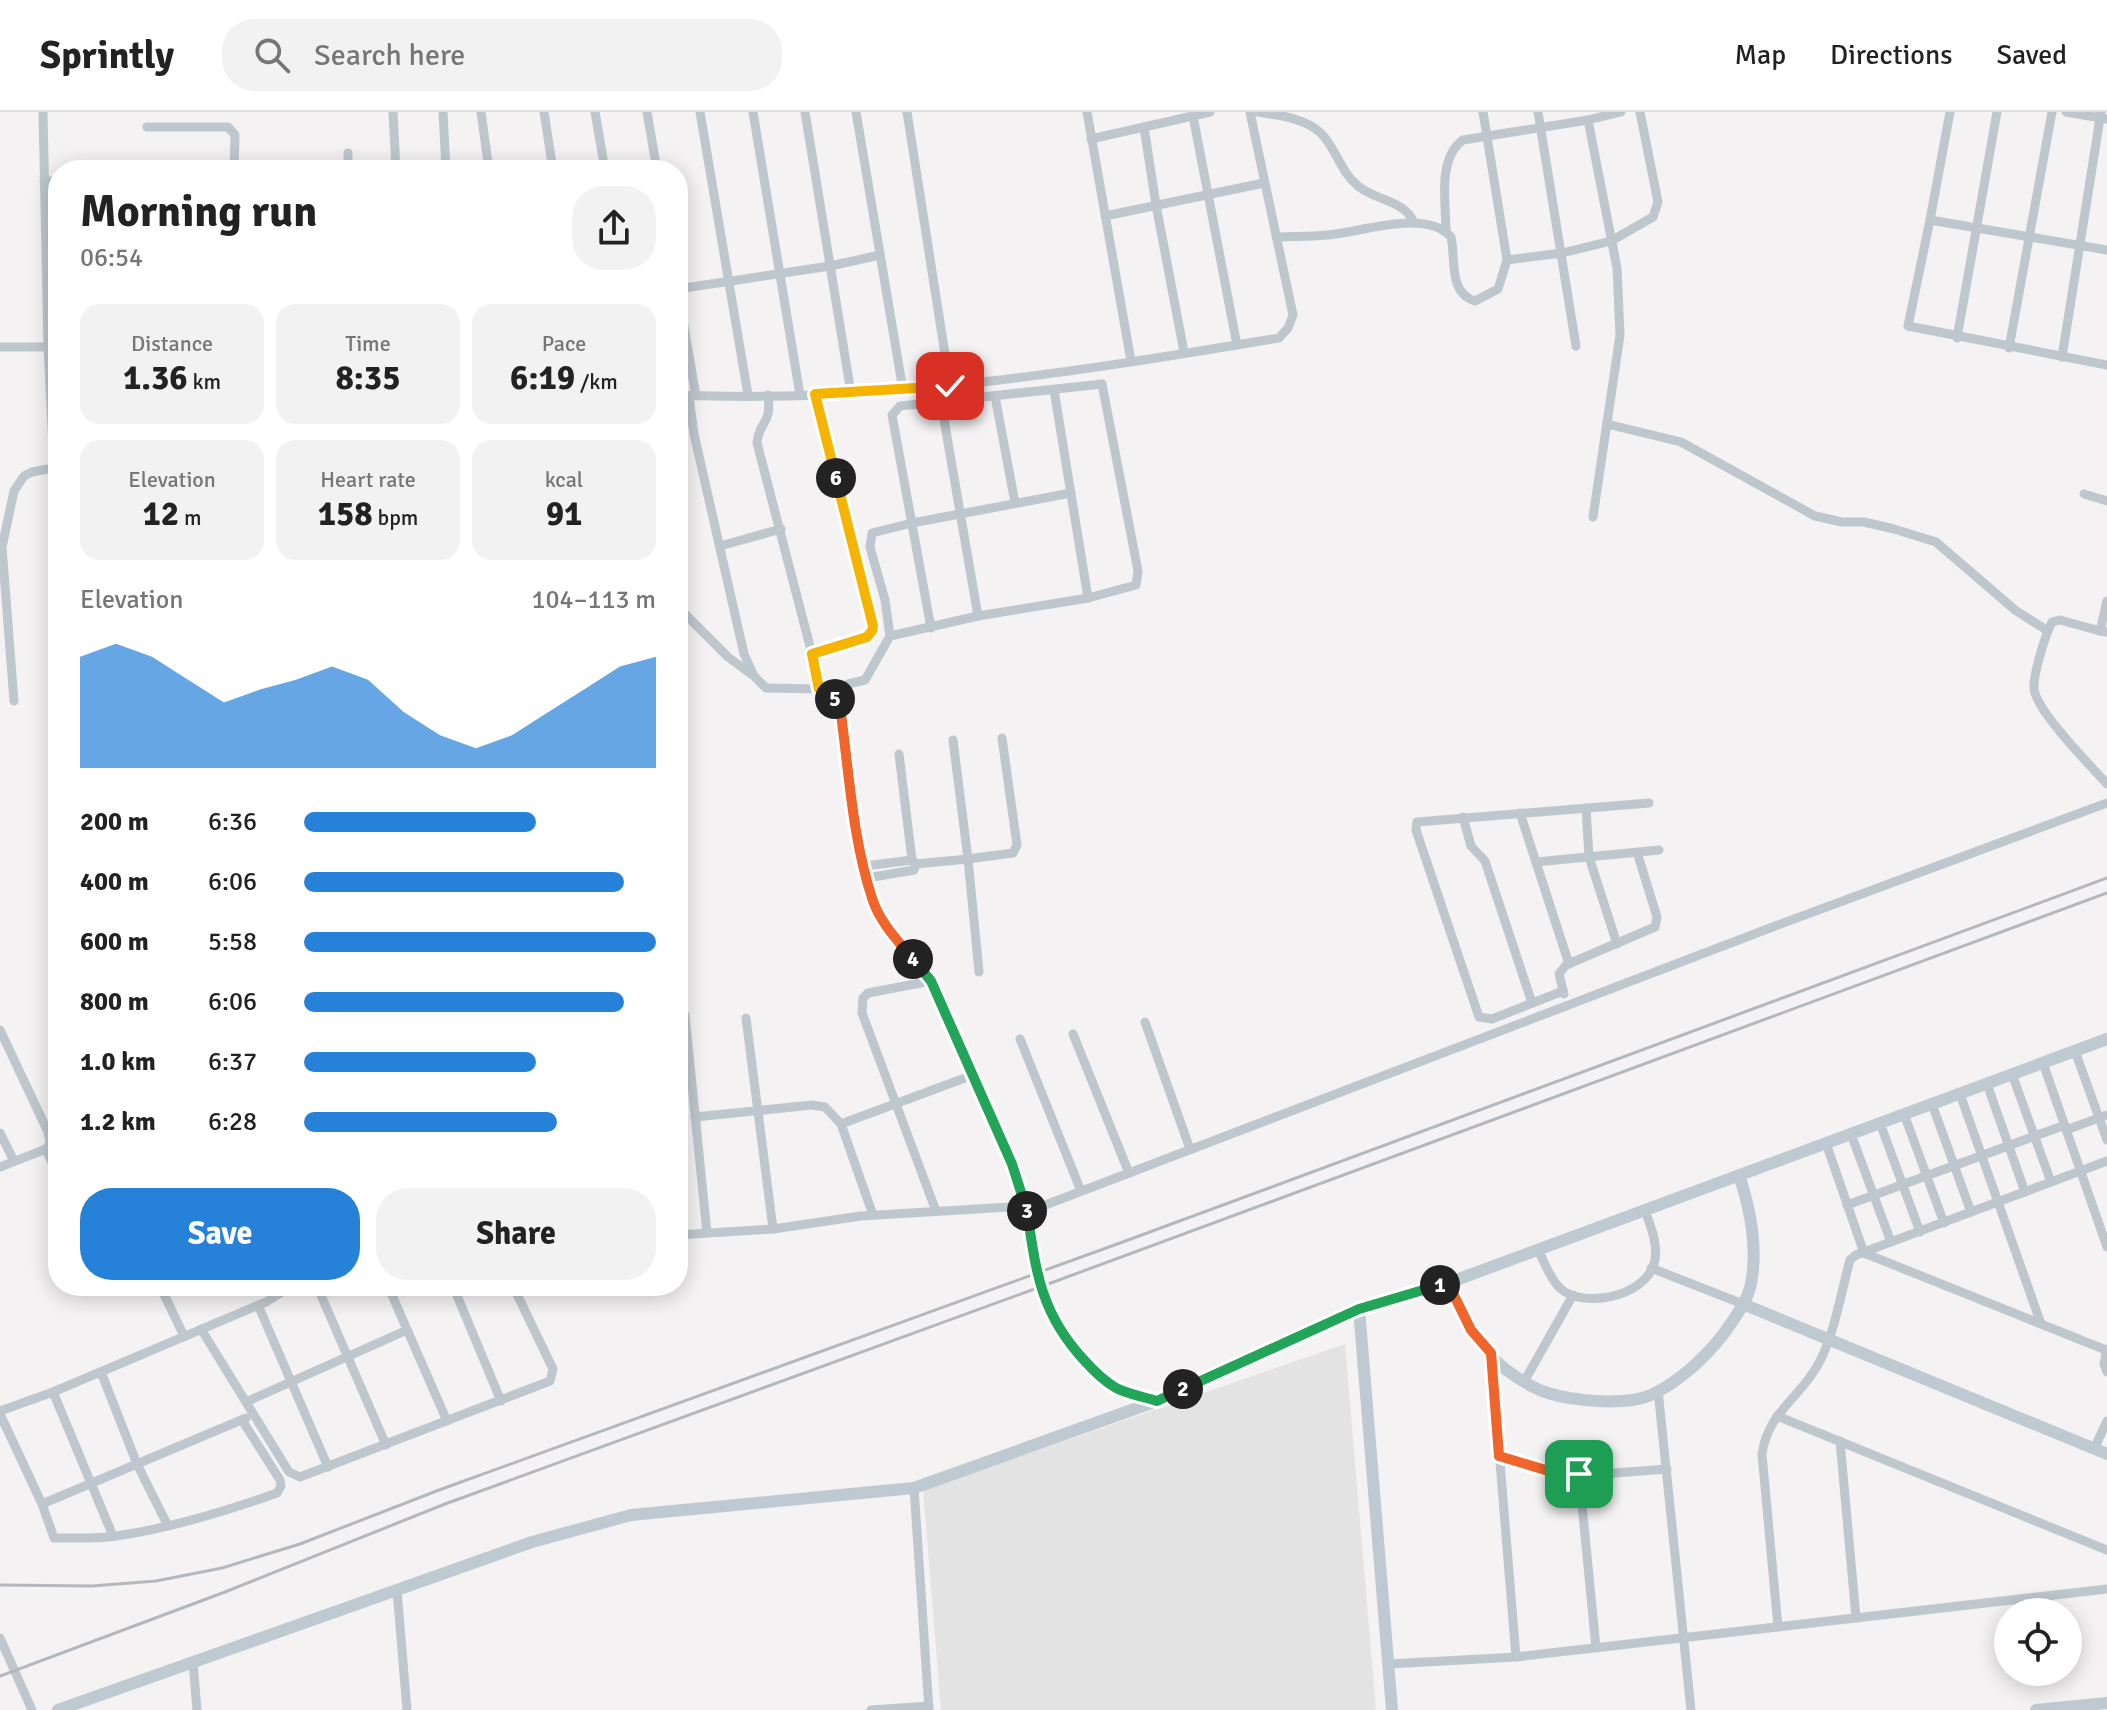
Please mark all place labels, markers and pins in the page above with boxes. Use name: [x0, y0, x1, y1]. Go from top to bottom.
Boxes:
pin: [916, 352, 984, 420]
pin: 6: [816, 458, 856, 498]
pin: 5: [815, 679, 855, 719]
pin: 4: [893, 939, 933, 979]
pin: 3: [1007, 1191, 1047, 1231]
pin: 1: [1420, 1265, 1460, 1305]
pin: 2: [1163, 1369, 1203, 1409]
pin: [1545, 1440, 1613, 1508]

